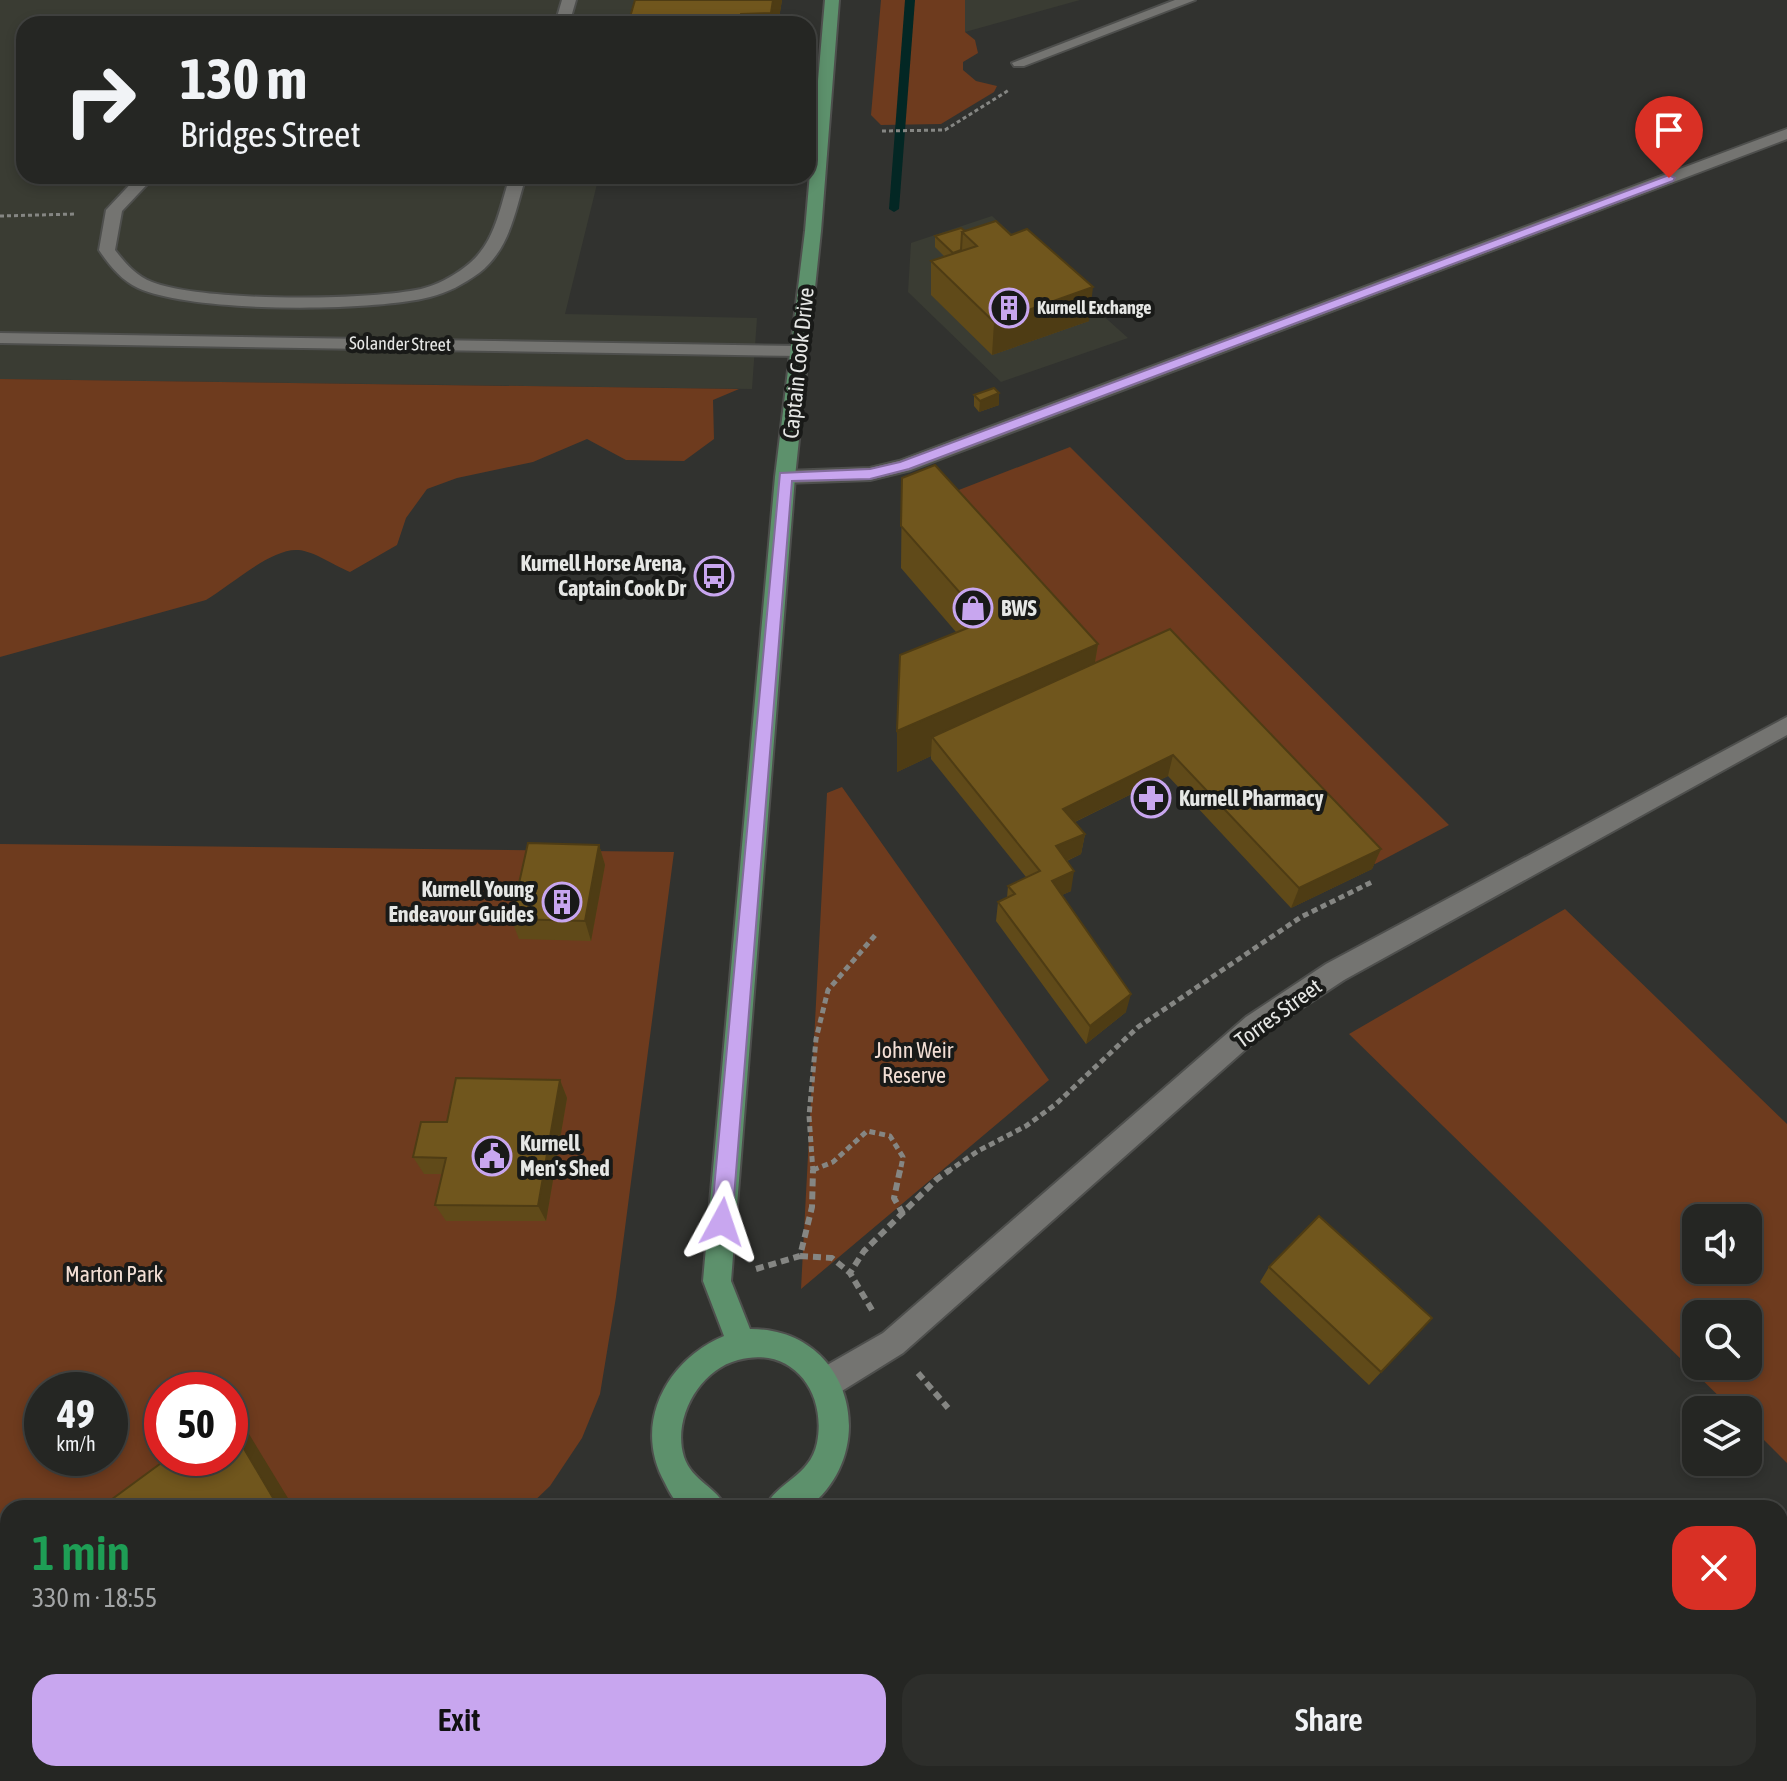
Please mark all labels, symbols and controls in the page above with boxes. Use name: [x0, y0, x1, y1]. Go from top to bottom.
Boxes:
text: 130 m: [180, 47, 307, 111]
icon: right: [48, 48, 152, 152]
pin: [1635, 96, 1703, 178]
icon: arrive: [1647, 108, 1691, 152]
text: Bridges Street: [180, 113, 361, 155]
street label: Captain Cook Drive: [777, 286, 819, 440]
building icon: Kurnell Exchange: [988, 287, 1030, 329]
place label: Kurnell Exchange: [1037, 297, 1151, 318]
street label: Solander Street: [349, 332, 451, 355]
place label: Kurnell Horse Arena, Captain Cook Dr: [521, 550, 687, 601]
bus stop icon: Kurnell Horse Arena, Captain Cook Dr: [693, 555, 735, 597]
shop icon: BWS: [952, 587, 994, 629]
place label: BWS: [1001, 595, 1037, 621]
pharmacy icon: Kurnell Pharmacy: [1130, 777, 1172, 819]
place label: Kurnell Pharmacy: [1179, 785, 1323, 811]
place label: Kurnell Young Endeavour Guides: [388, 876, 535, 927]
building icon: Kurnell Young Endeavour Guides: [541, 881, 583, 923]
street label: Torres Street: [1230, 973, 1326, 1053]
park label: John Weir Reserve: [875, 1037, 954, 1088]
place label: Kurnell Men's Shed: [520, 1130, 610, 1181]
public building icon: Kurnell Men's Shed: [471, 1135, 513, 1177]
position arrow: [680, 1180, 764, 1264]
map controls: [1682, 1204, 1762, 1476]
button: sound: [1682, 1204, 1762, 1284]
park label: Marton Park: [65, 1261, 163, 1287]
button: search: [1682, 1300, 1762, 1380]
speed limit sign: 50: [144, 1372, 248, 1476]
text: 49: [57, 1391, 95, 1436]
button: layers: [1682, 1396, 1762, 1476]
text: km/h: [56, 1432, 96, 1455]
text: 1 min: [32, 1525, 130, 1580]
button: close: [1672, 1526, 1756, 1610]
text: 330 m · 18:55: [32, 1583, 157, 1613]
button: Exit: [32, 1674, 886, 1766]
button: Share: [902, 1674, 1756, 1766]

